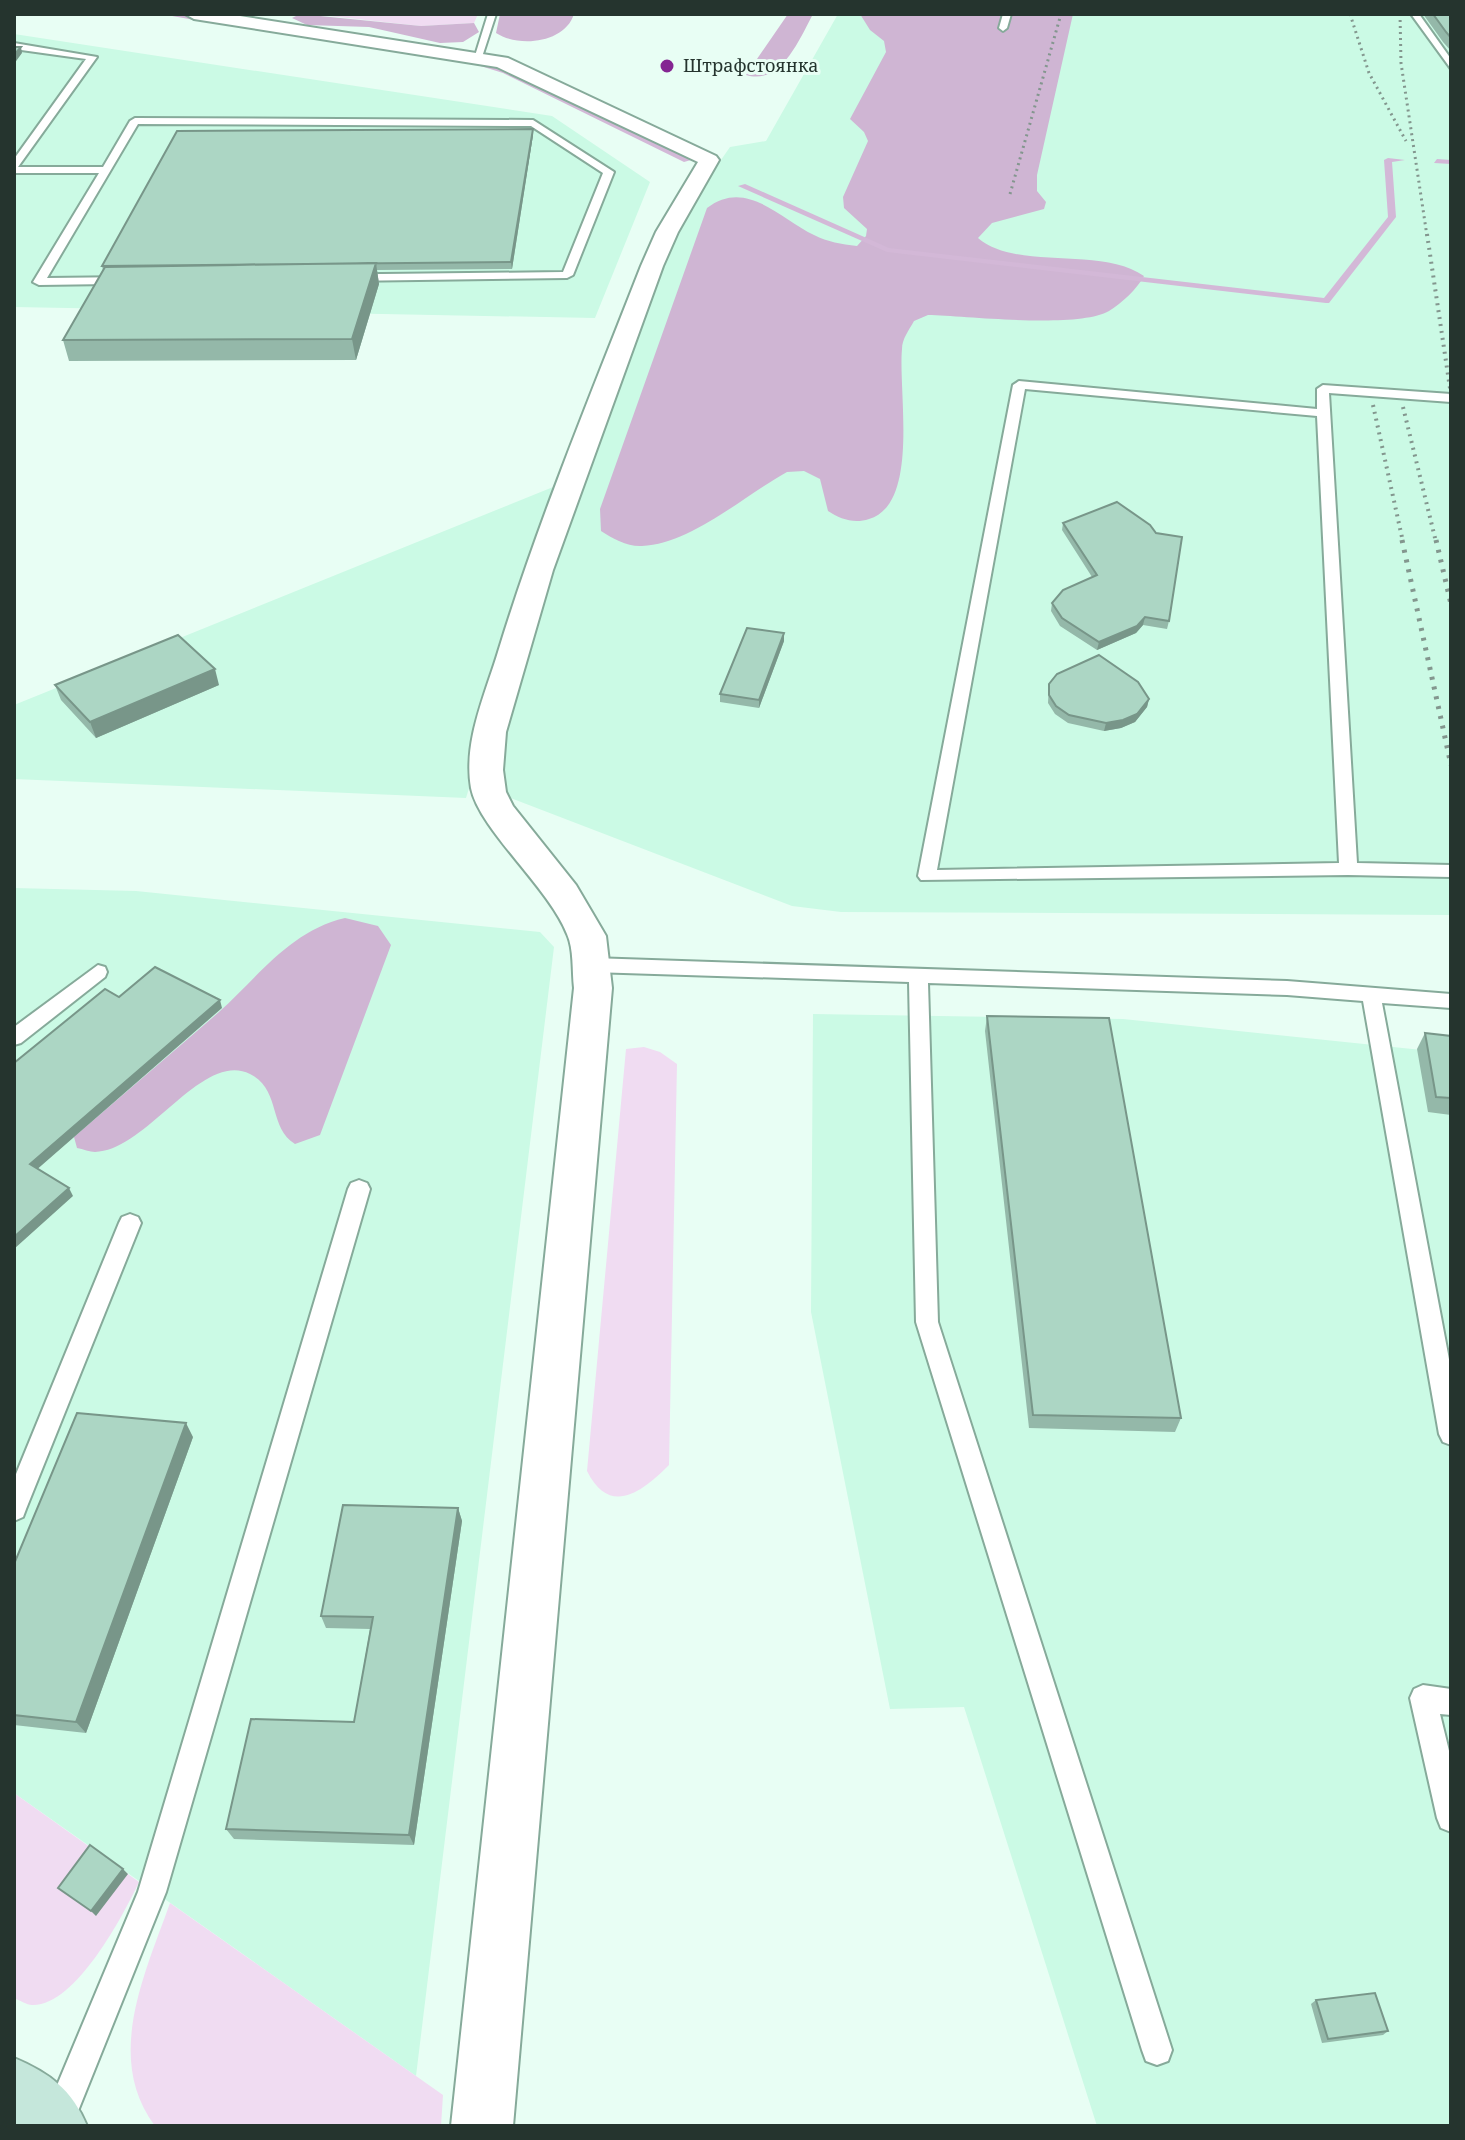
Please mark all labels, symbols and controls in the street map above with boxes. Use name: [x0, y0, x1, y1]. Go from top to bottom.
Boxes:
place label: Штрафстоянка: [683, 53, 819, 77]
marker: Штрафстоянка: [658, 57, 676, 75]

